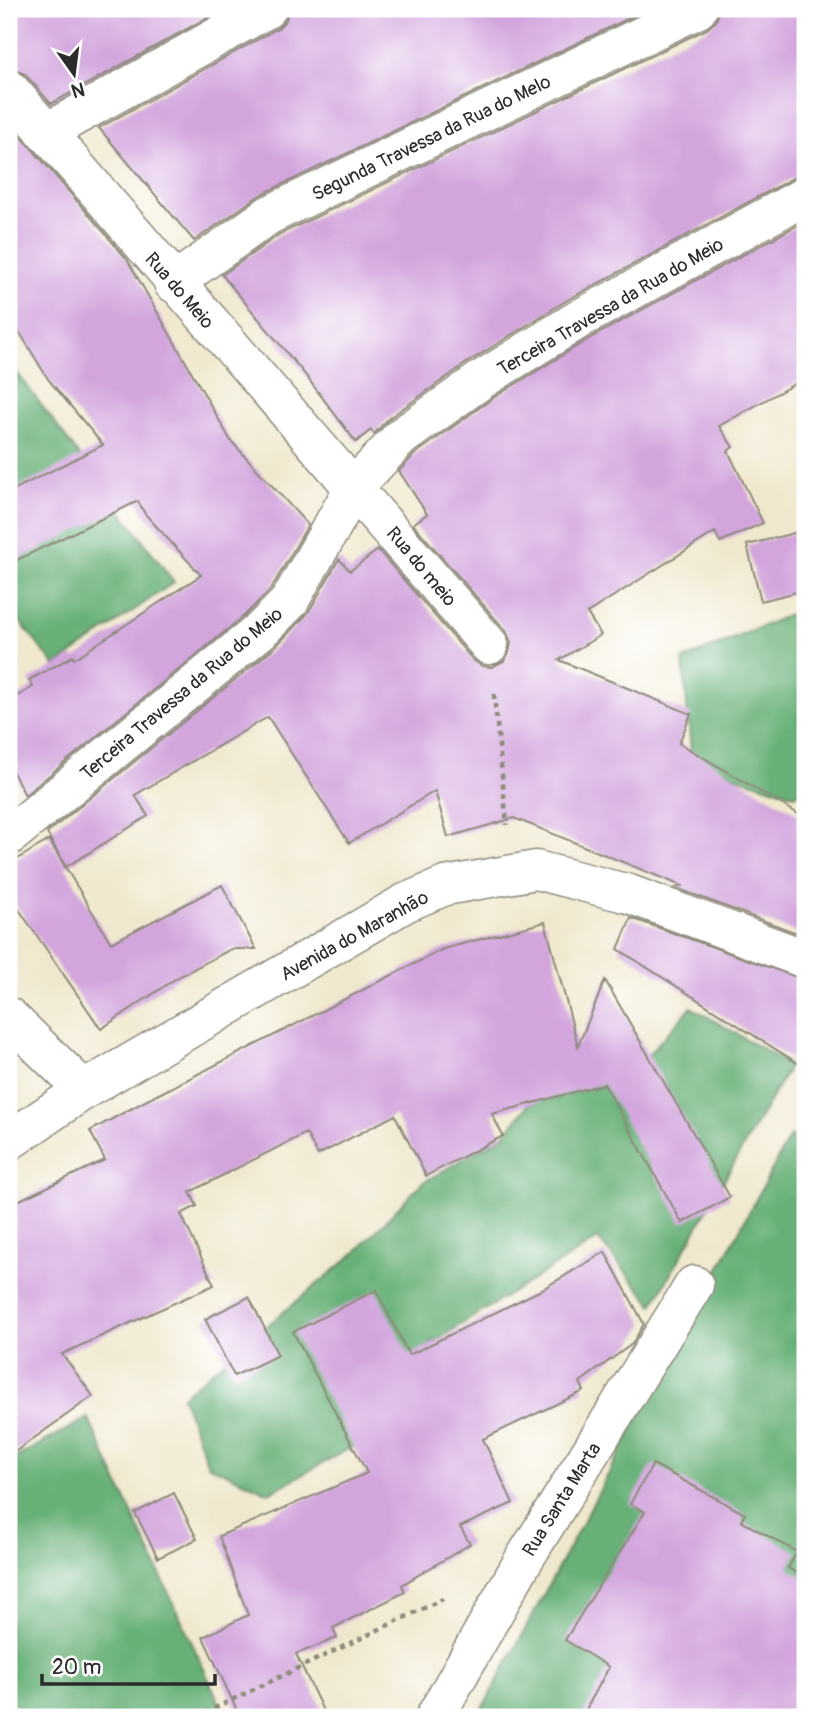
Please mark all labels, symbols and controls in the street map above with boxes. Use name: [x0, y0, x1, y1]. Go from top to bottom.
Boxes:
north arrow: [38, 38, 108, 108]
street label: Segunda Travessa da Rua do Melo: [308, 69, 555, 206]
text: N: [69, 76, 87, 103]
street label: Terceira Travessa da Rua do Meio: [493, 232, 728, 381]
street label: Rua do Meio: [140, 248, 219, 334]
street label: Rua do meio: [381, 522, 461, 611]
street label: Terceira Travessa da Rua do Meio: [76, 602, 288, 786]
street label: Avenida do Maranhão: [276, 885, 433, 987]
street label: Rua Santa Marta: [517, 1438, 607, 1561]
scale bar: [42, 1642, 215, 1686]
text: 20 m: [52, 1654, 101, 1681]

